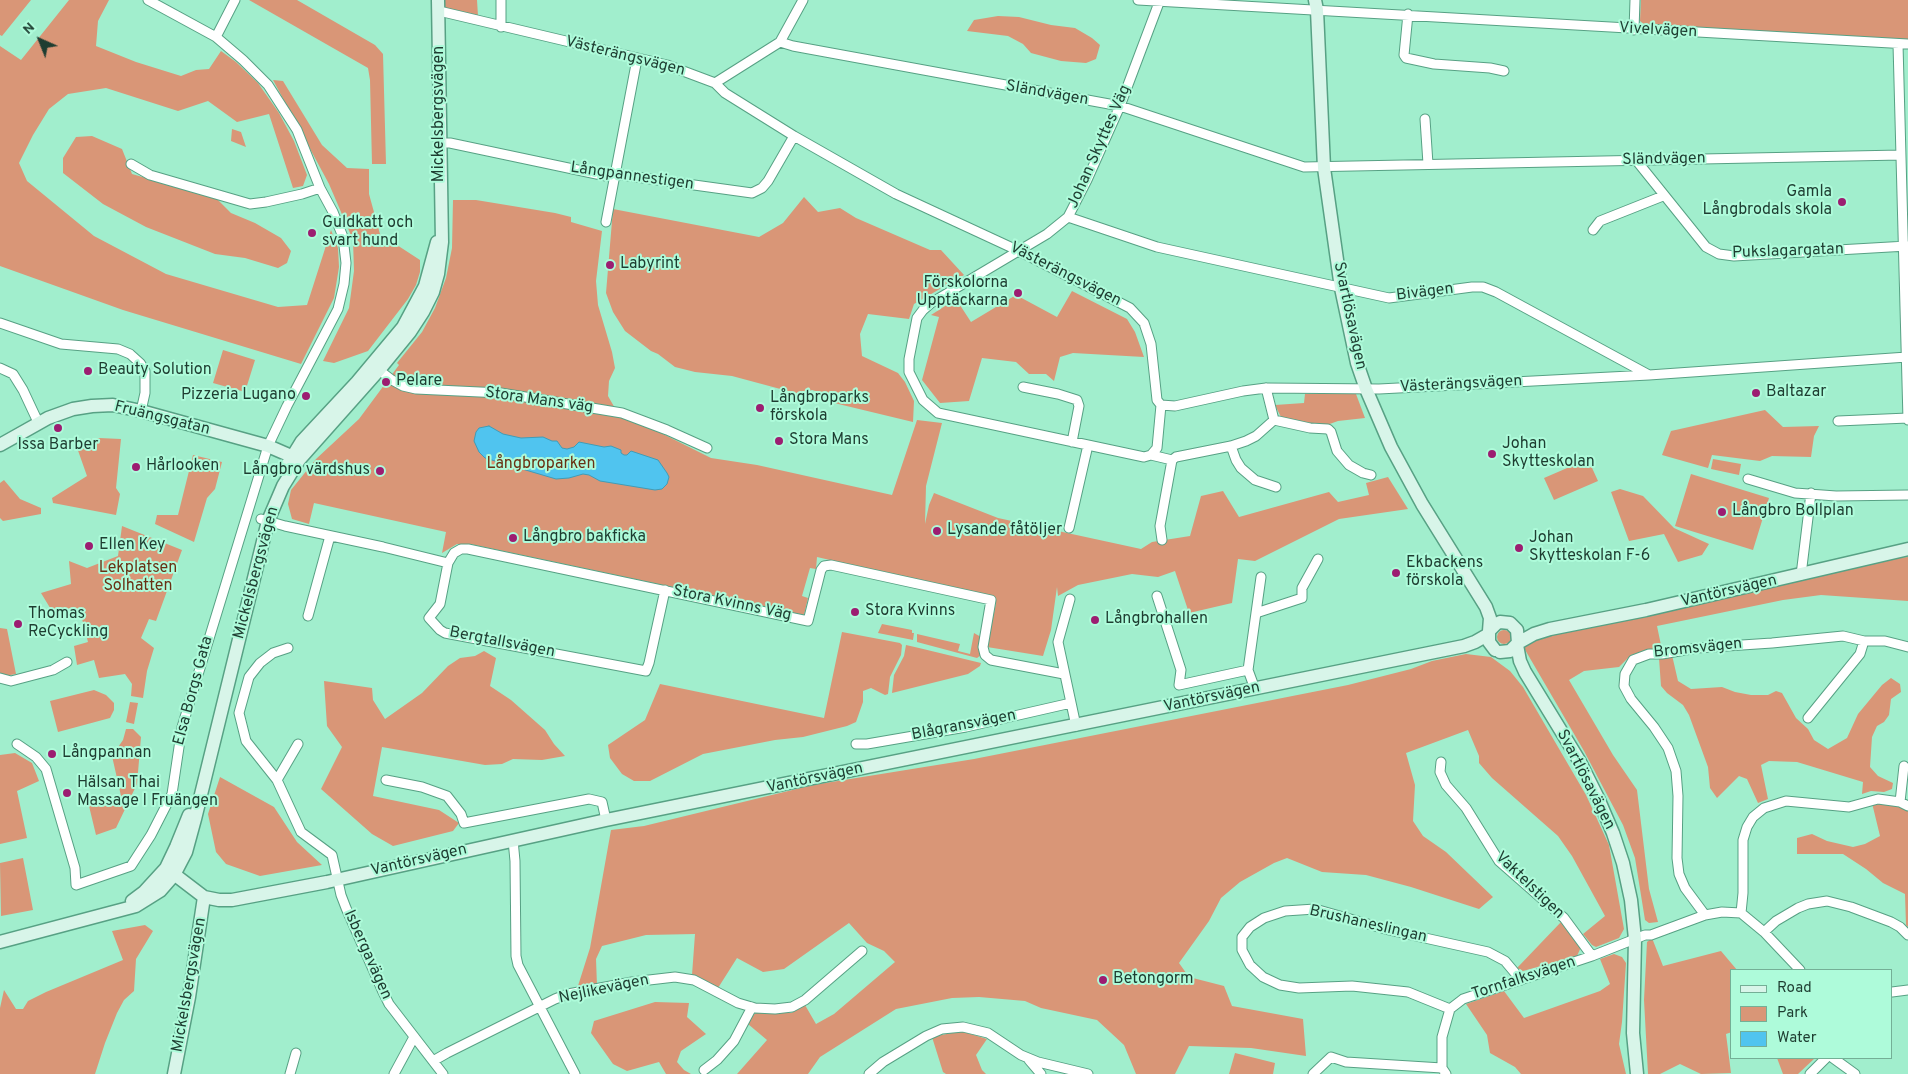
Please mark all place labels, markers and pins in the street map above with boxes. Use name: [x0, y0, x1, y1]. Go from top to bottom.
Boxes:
place label: Gamla Långbrodals skola: [1703, 183, 1832, 221]
marker: Gamla Långbrodals skola: [1836, 196, 1848, 208]
place label: Guldkatt och svart hund: [322, 214, 413, 252]
marker: Guldkatt och svart hund: [306, 227, 318, 239]
place label: Labyrint: [620, 255, 680, 275]
marker: Labyrint: [604, 259, 616, 271]
place label: Förskolorna Upptäckarna: [916, 274, 1008, 312]
marker: Förskolorna Upptäckarna: [1012, 287, 1024, 299]
place label: Beauty Solution: [98, 361, 212, 381]
marker: Beauty Solution: [82, 365, 94, 377]
place label: Pelare: [396, 372, 442, 392]
marker: Pelare: [380, 376, 392, 388]
place label: Baltazar: [1766, 383, 1826, 403]
place label: Pizzeria Lugano: [181, 386, 296, 406]
marker: Baltazar: [1750, 387, 1762, 399]
place label: Långbroparks förskola: [770, 389, 869, 427]
marker: Pizzeria Lugano: [300, 390, 312, 402]
marker: Långbroparks förskola: [754, 402, 766, 414]
marker: Issa Barber: [52, 422, 64, 434]
place label: Stora Mans: [789, 431, 869, 451]
marker: Stora Mans: [773, 435, 785, 447]
place label: Johan Skytteskolan: [1502, 435, 1595, 473]
place label: Issa Barber: [18, 436, 98, 456]
marker: Johan Skytteskolan: [1486, 448, 1498, 460]
place label: Hårlooken: [146, 457, 219, 477]
marker: Hårlooken: [130, 461, 142, 473]
place label: Långbro värdshus: [243, 461, 370, 481]
marker: Långbro värdshus: [374, 465, 386, 477]
place label: Långbro Bollplan: [1732, 502, 1854, 522]
marker: Långbro Bollplan: [1716, 506, 1728, 518]
place label: Lysande fåtöljer: [947, 521, 1062, 541]
marker: Lysande fåtöljer: [931, 525, 943, 537]
place label: Långbro bakficka: [523, 528, 646, 548]
place label: Johan Skytteskolan F-6: [1529, 529, 1650, 567]
marker: Långbro bakficka: [507, 532, 519, 544]
place label: Ellen Key: [99, 536, 165, 556]
marker: Ellen Key: [83, 540, 95, 552]
marker: Johan Skytteskolan F-6: [1513, 542, 1525, 554]
place label: Ekbackens förskola: [1406, 554, 1483, 592]
marker: Ekbackens förskola: [1390, 567, 1402, 579]
place label: Stora Kvinns: [865, 602, 955, 622]
place label: Thomas ReCyckling: [28, 605, 108, 643]
marker: Stora Kvinns: [849, 606, 861, 618]
place label: Långbrohallen: [1105, 610, 1208, 630]
marker: Långbrohallen: [1089, 614, 1101, 626]
marker: Thomas ReCyckling: [12, 618, 24, 630]
place label: Långpannan: [62, 744, 152, 764]
marker: Långpannan: [46, 748, 58, 760]
place label: Hälsan Thai Massage I Fruängen: [77, 774, 218, 812]
marker: Hälsan Thai Massage I Fruängen: [61, 787, 73, 799]
place label: Betongorm: [1113, 970, 1194, 990]
marker: Betongorm: [1097, 974, 1109, 986]

